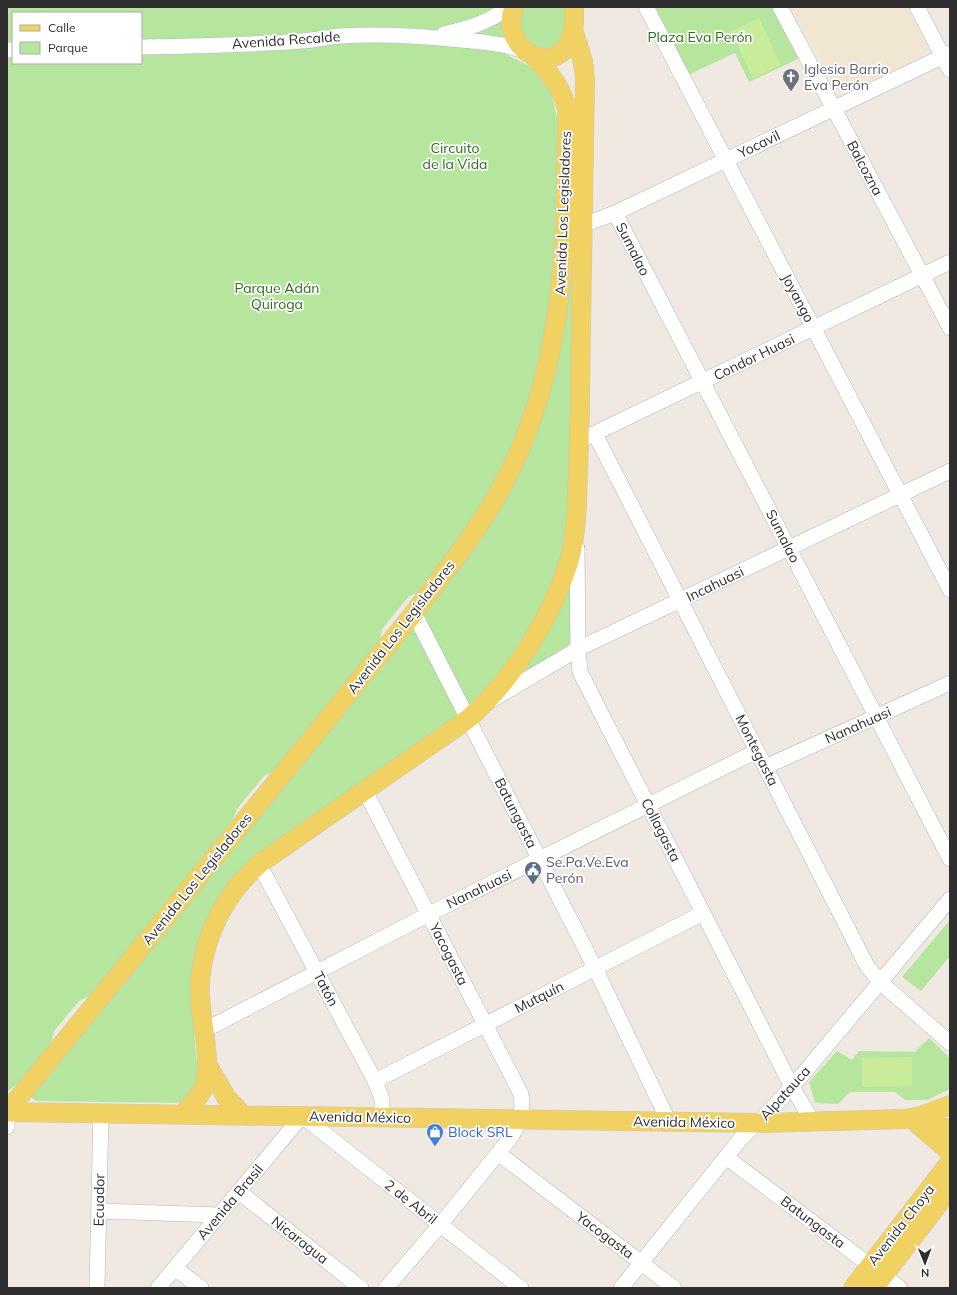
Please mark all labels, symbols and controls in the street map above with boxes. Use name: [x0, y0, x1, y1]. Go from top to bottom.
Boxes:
legend: [12, 12, 142, 64]
text: Calle: [48, 20, 75, 35]
street label: Avenida Recalde: [231, 27, 341, 53]
park label: Plaza Eva Perón: [647, 28, 753, 46]
text: Parque: [48, 40, 88, 55]
place label: Iglesia Barrio Eva Perón: [804, 60, 889, 94]
church icon: Iglesia Barrio Eva Perón: [781, 67, 801, 92]
street label: Yocavil: [734, 126, 783, 162]
street label: Avenida Los Legisladores: [551, 130, 575, 296]
street label: Balcozna: [843, 137, 887, 199]
park label: Circuito de la Vida: [423, 139, 487, 173]
street label: Sumalao: [612, 219, 654, 279]
street label: Joyango: [778, 270, 818, 326]
park label: Parque Adán Quiroga: [234, 279, 320, 313]
street label: Condor Huasi: [711, 330, 797, 384]
street label: Sumalao: [762, 506, 804, 566]
street label: Avenida Los Legisladores: [343, 557, 459, 697]
street label: Incahuasi: [683, 562, 747, 606]
street label: Nanahuasi: [822, 702, 894, 748]
street label: Montegasta: [731, 711, 783, 789]
street label: Batungasta: [491, 775, 541, 851]
street label: Collagasta: [637, 795, 685, 865]
street label: Avenida Los Legisladores: [138, 809, 256, 949]
place label: Se.Pa.Ve.Eva Perón: [546, 853, 629, 887]
public building icon: Se.Pa.Ve.Eva Perón: [523, 860, 543, 885]
street label: Nanahuasi: [443, 865, 515, 913]
street label: Yacogasta: [425, 919, 472, 988]
street label: Tatón: [309, 969, 343, 1009]
street label: Mutquín: [511, 977, 567, 1017]
street label: Alpatauca: [756, 1062, 814, 1124]
street label: Avenida México: [309, 1107, 411, 1127]
street label: Avenida México: [633, 1112, 735, 1132]
shop icon: Block SRL: [425, 1122, 445, 1147]
place label: Block SRL: [448, 1123, 513, 1141]
street label: Avenida Brasil: [193, 1160, 267, 1244]
street label: Ecuador: [90, 1172, 108, 1227]
street label: 2 de Abril: [381, 1176, 441, 1228]
street label: Avenida Choya: [864, 1181, 938, 1269]
street label: Batungasta: [777, 1192, 849, 1252]
street label: Yacogasta: [572, 1207, 637, 1263]
street label: Nicaragua: [268, 1212, 332, 1268]
north arrow: [905, 1243, 945, 1283]
text: N: [921, 1266, 929, 1280]

